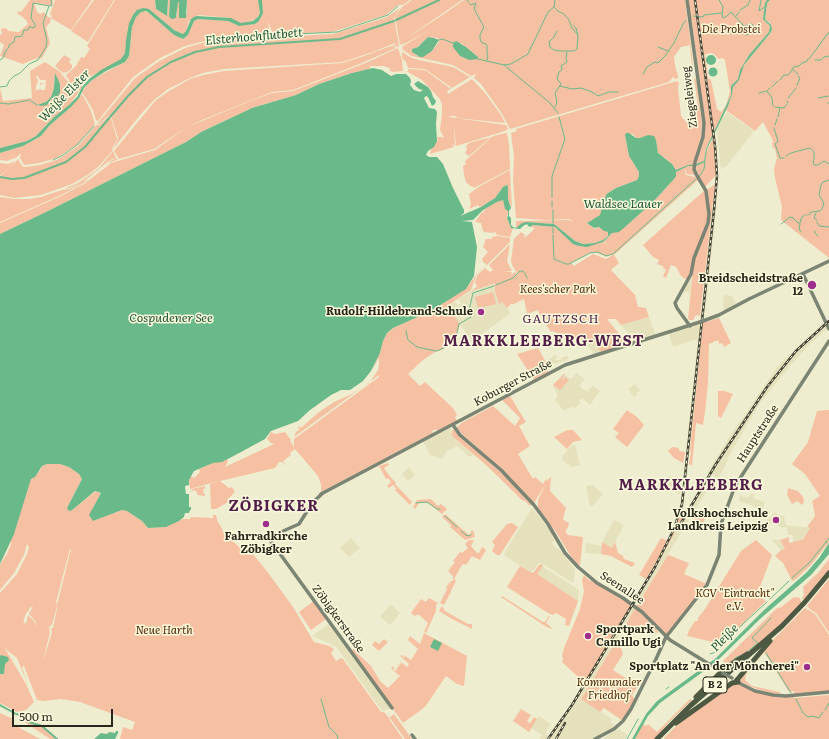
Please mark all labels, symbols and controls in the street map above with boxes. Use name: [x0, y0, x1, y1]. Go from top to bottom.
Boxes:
park label: Die Probstei: [702, 23, 760, 37]
water label: Elsterhochflutbett: [205, 26, 303, 48]
street label: Ziegeleiweg: [680, 65, 700, 129]
water label: Weiße Elster: [36, 67, 94, 125]
water label: Waldsee Lauer: [583, 197, 663, 211]
place label: Breidscheidstraße 12: [699, 272, 803, 298]
marker: Breidscheidstraße 12: [806, 279, 818, 291]
park label: Kees'scher Park: [520, 283, 596, 297]
place label: Rudolf-Hildebrand-Schule: [326, 305, 473, 319]
marker: Rudolf-Hildebrand-Schule: [476, 307, 486, 317]
water label: Cospudener See: [129, 311, 213, 325]
district label: GAUTZSCH: [523, 312, 599, 326]
district label: MARKKLEEBERG-WEST: [443, 333, 645, 351]
street label: Koburger Straße: [472, 357, 554, 409]
street label: Hauptstraße: [734, 403, 782, 465]
district label: MARKKLEEBERG: [619, 477, 763, 495]
district label: ZÖBIGKER: [229, 498, 319, 516]
place label: Volkshochschule Landkreis Leipzig: [668, 507, 768, 533]
marker: Volkshochschule Landkreis Leipzig: [771, 515, 781, 525]
marker: Fahrradkirche Zöbigker: [261, 519, 271, 529]
place label: Fahrradkirche Zöbigker: [225, 530, 307, 556]
street label: Seenallee: [598, 569, 646, 607]
street label: Zöbigkerstraße: [309, 583, 367, 655]
park label: KGV "Eintracht" e.V.: [695, 587, 775, 613]
water label: Pleiße: [708, 621, 742, 655]
place label: Sportpark Camillo Ugi: [596, 623, 661, 649]
park label: Neue Harth: [135, 624, 193, 638]
marker: Sportpark Camillo Ugi: [583, 631, 593, 641]
place label: Sportplatz "An der Möncherei": [629, 660, 799, 674]
marker: Sportplatz "An der Möncherei": [802, 662, 812, 672]
park label: Kommunaler Friedhof: [576, 676, 642, 702]
road number: B 2: [703, 677, 727, 693]
scale bar: [14, 701, 115, 727]
text: 500 m: [19, 707, 53, 725]

